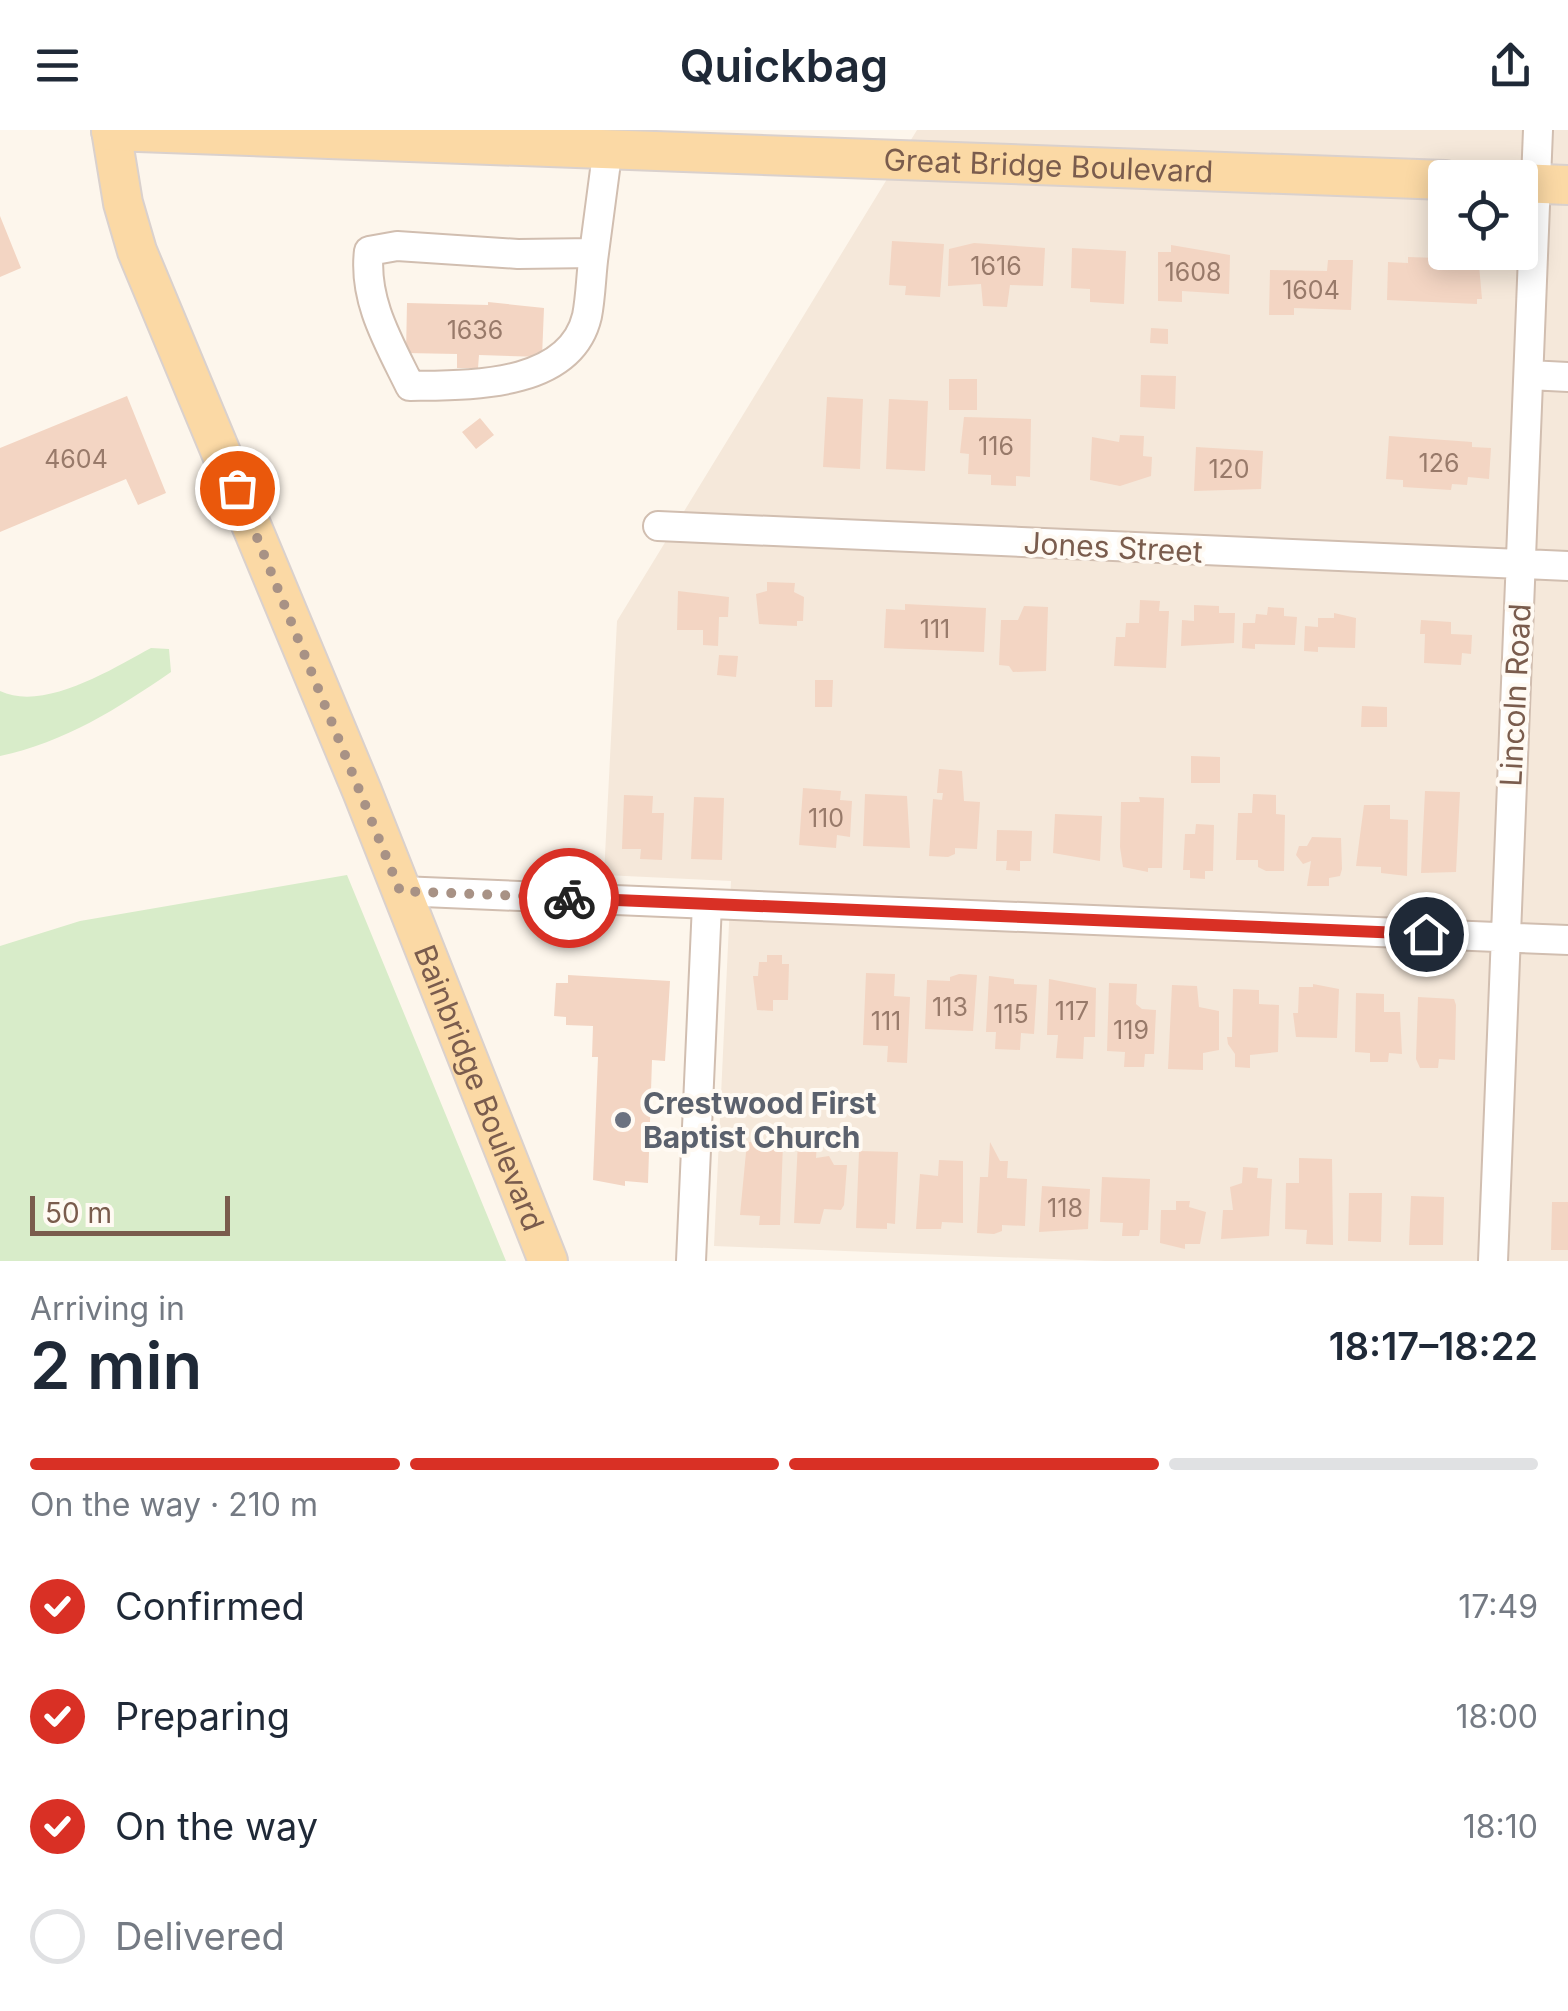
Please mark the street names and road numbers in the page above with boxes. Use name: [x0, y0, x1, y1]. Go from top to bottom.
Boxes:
street label: Great Bridge Boulevard: [883, 141, 1214, 189]
street label: Jones Street: [1023, 524, 1204, 570]
street label: Lincoln Road: [1492, 603, 1538, 787]
street label: Bainbridge Boulevard: [407, 940, 552, 1236]

